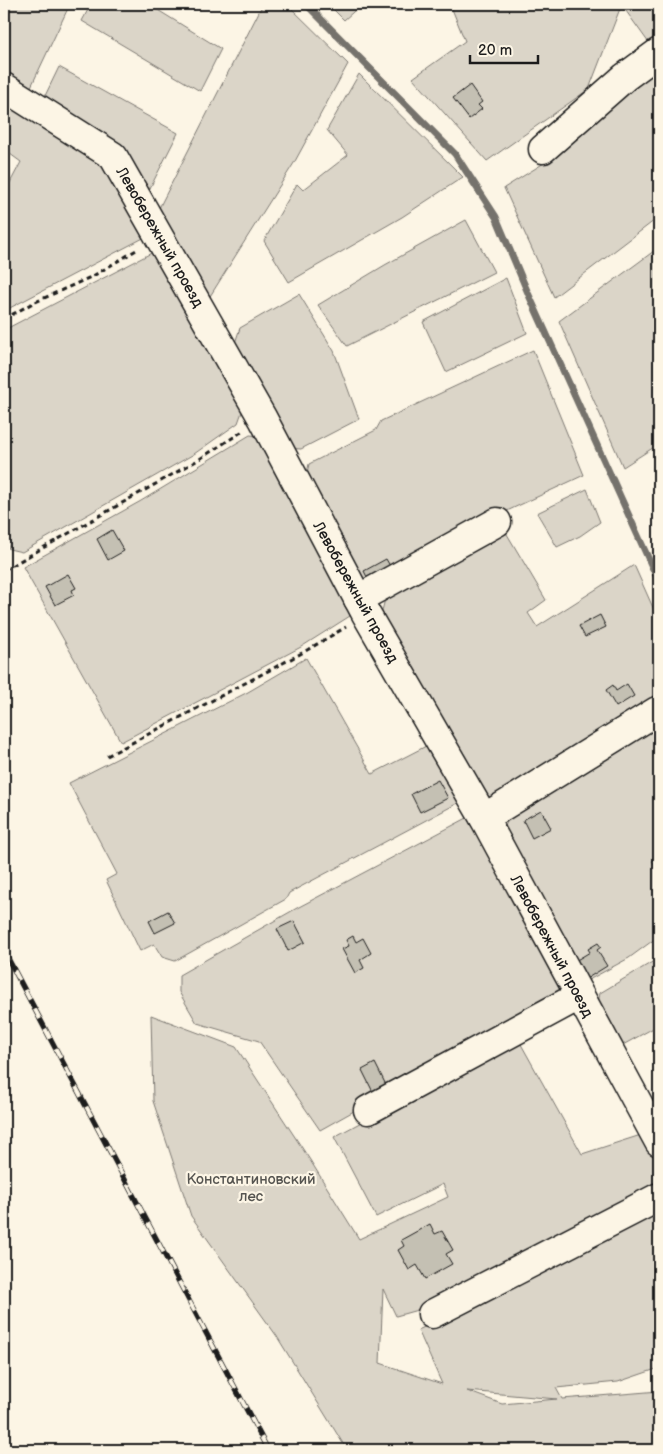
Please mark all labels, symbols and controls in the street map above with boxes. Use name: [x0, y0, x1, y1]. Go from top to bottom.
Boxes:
scale bar: [470, 32, 538, 64]
text: 20 m: [478, 41, 512, 60]
street label: Левобережный проезд: [111, 163, 208, 311]
street label: Левобережный проезд: [308, 517, 402, 666]
street label: Левобережный проезд: [505, 871, 597, 1021]
park label: Константиновский лес: [186, 1170, 316, 1206]

